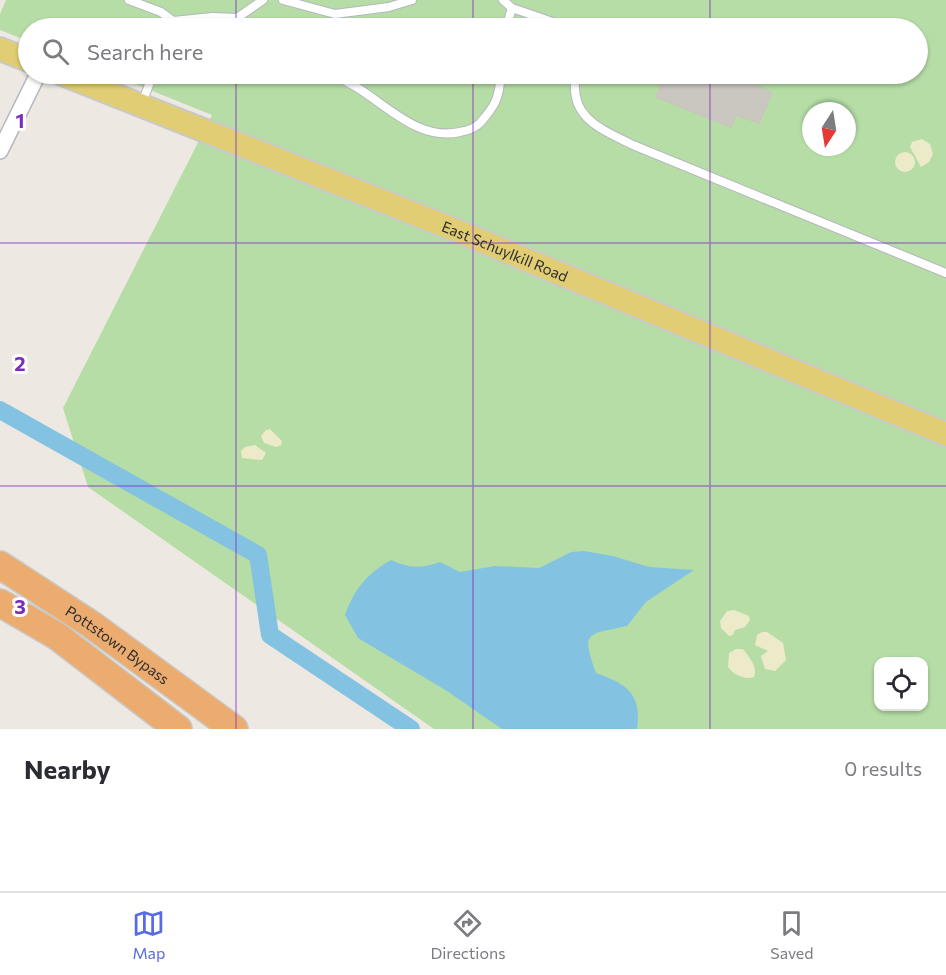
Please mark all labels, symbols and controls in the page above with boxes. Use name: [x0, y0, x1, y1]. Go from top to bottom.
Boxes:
search box: [18, 18, 928, 84]
icon: search: [39, 35, 72, 68]
text: Search here: [87, 38, 203, 65]
north arrow: [802, 102, 856, 156]
text: 1: [15, 108, 25, 132]
street label: East Schuylkill Road: [439, 217, 571, 285]
text: 2: [14, 351, 26, 375]
text: 3: [14, 594, 26, 618]
street label: Pottstown Bypass: [62, 601, 173, 688]
map controls: [874, 657, 928, 711]
button: locate: [874, 657, 928, 711]
text: Nearby: [24, 753, 111, 784]
text: 0 results: [844, 756, 922, 780]
tab: Map: [132, 907, 165, 962]
tab: Directions: [430, 907, 505, 962]
tab: Saved: [770, 907, 814, 962]

